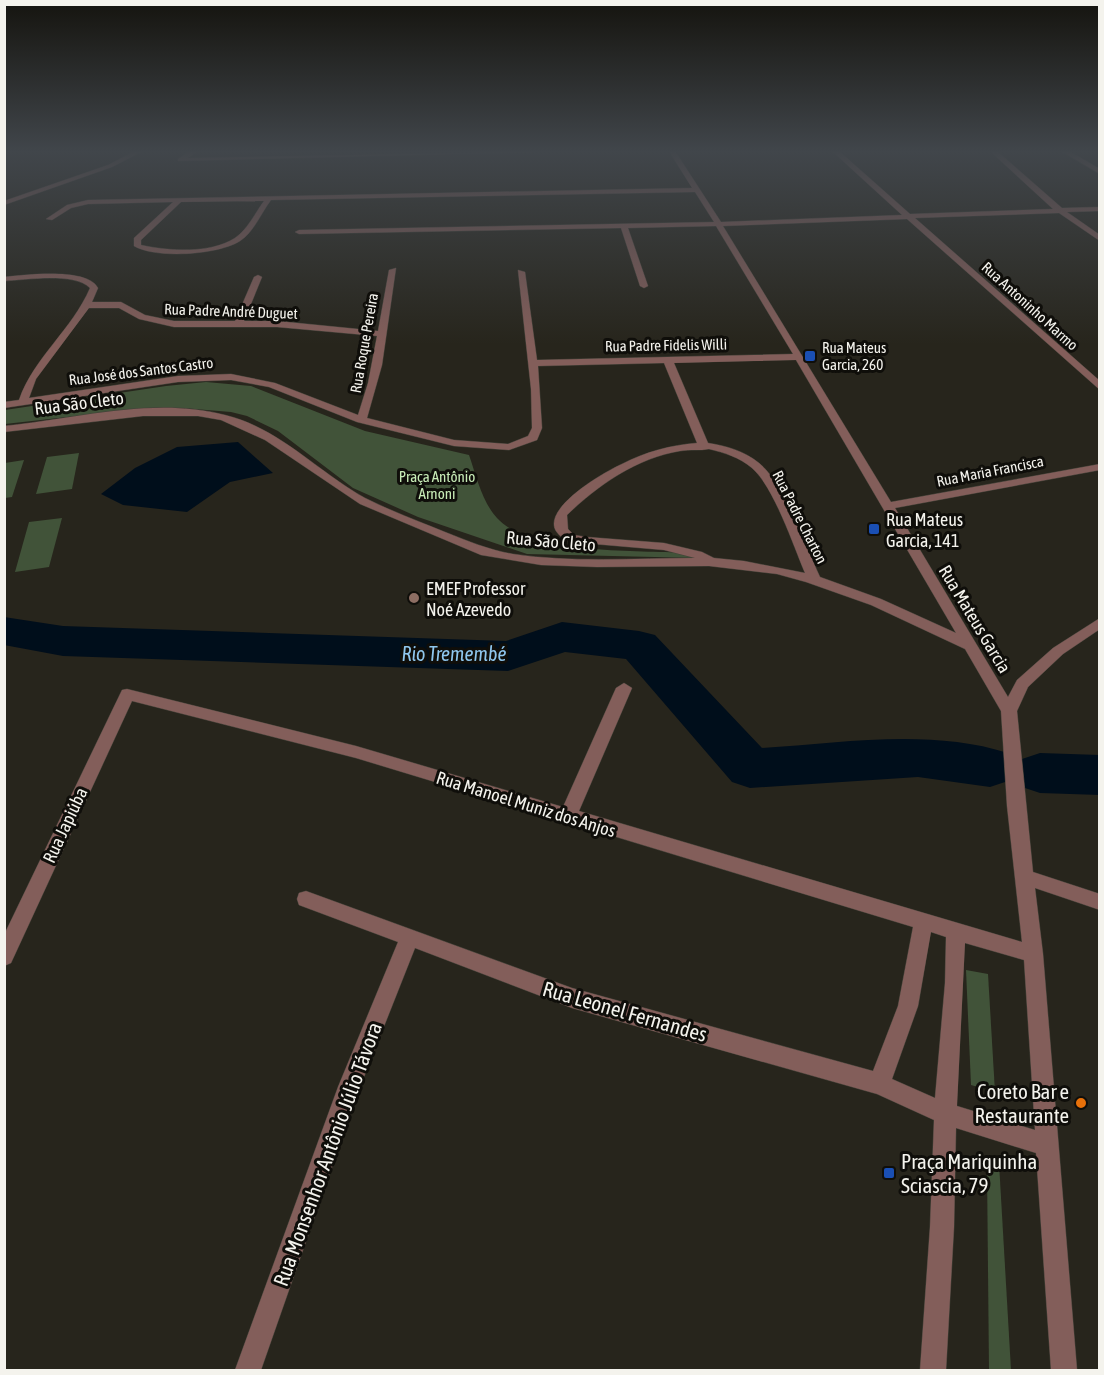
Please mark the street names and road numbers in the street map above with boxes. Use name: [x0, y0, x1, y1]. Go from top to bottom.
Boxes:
street label: Rua Antoninho Marmo: [978, 258, 1082, 354]
street label: Rua Roque Pereira: [347, 292, 381, 394]
street label: Rua Padre André Duguet: [164, 300, 298, 322]
street label: Rua Padre Fidelis Willi: [605, 335, 727, 355]
street label: Rua José dos Santos Castro: [68, 354, 214, 388]
street label: Rua São Cleto: [33, 387, 125, 419]
street label: Rua Maria Francisca: [935, 452, 1045, 490]
street label: Rua Padre Charton: [769, 468, 831, 566]
street label: Rua São Cleto: [505, 527, 597, 555]
street label: Rua Mateus Garcia: [935, 561, 1015, 677]
street label: Rua Manoel Muniz dos Anjos: [434, 767, 618, 841]
street label: Rua Japiúba: [38, 784, 92, 866]
street label: Rua Leonel Fernandes: [540, 976, 710, 1046]
street label: Rua Monsenhor Antônio Júlio Távora: [268, 1019, 386, 1289]

